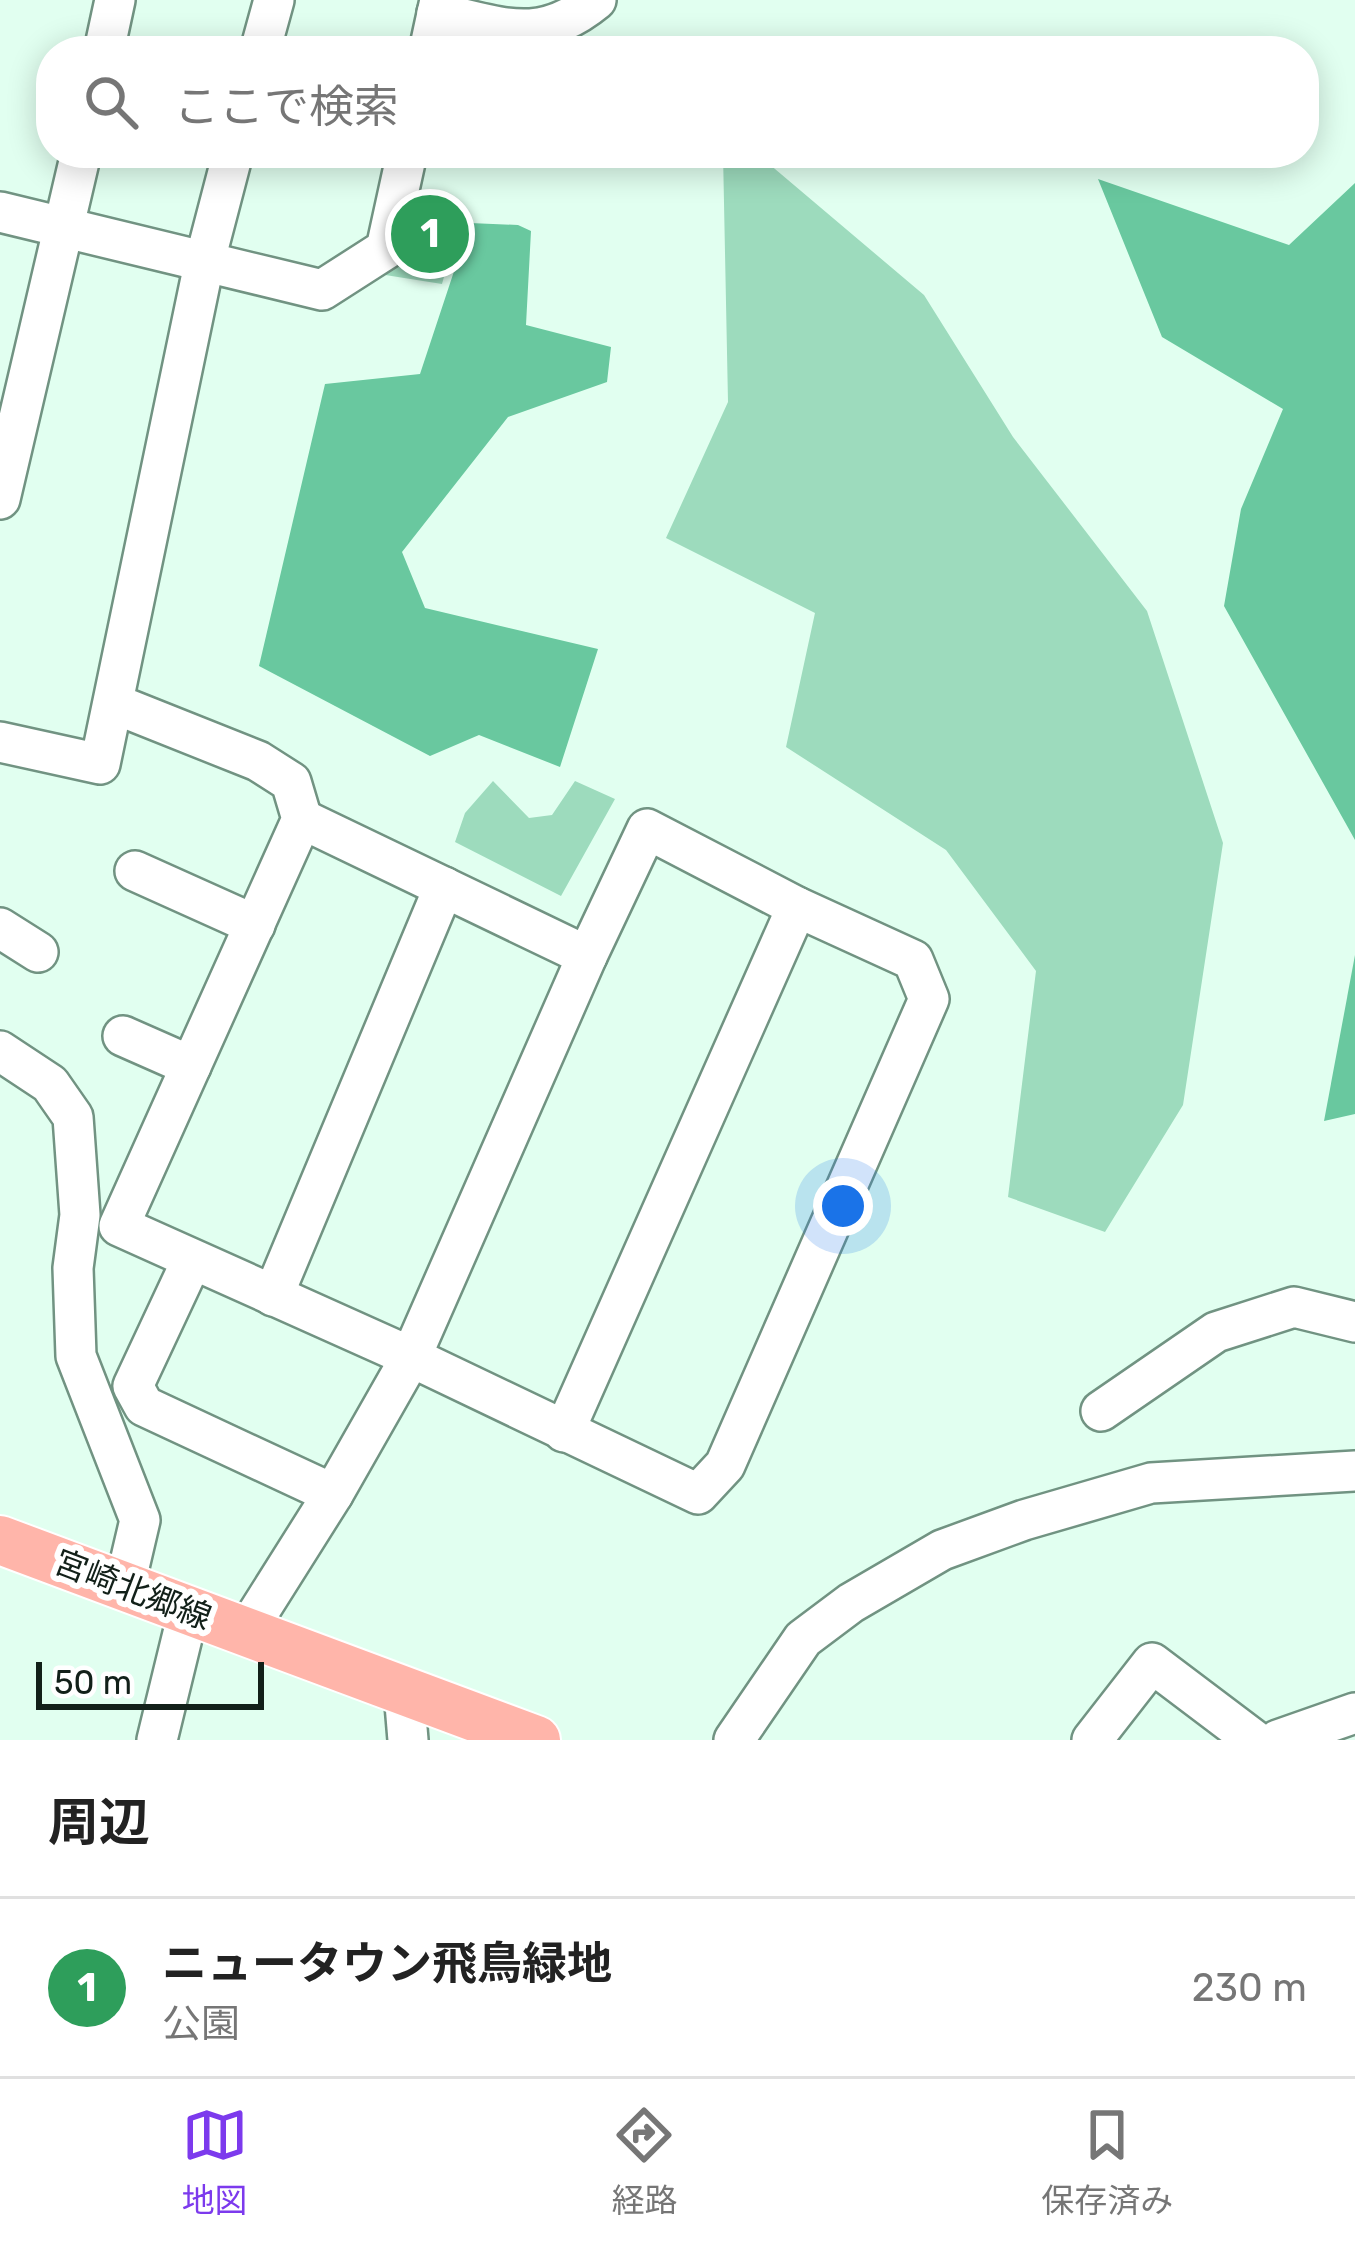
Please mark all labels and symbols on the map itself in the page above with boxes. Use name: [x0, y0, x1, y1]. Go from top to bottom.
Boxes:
pin: 1: [391, 189, 469, 279]
your location: [813, 1176, 873, 1236]
street label: 宮崎北郷線: [49, 1542, 217, 1637]
scale bar: [36, 1656, 264, 1709]

